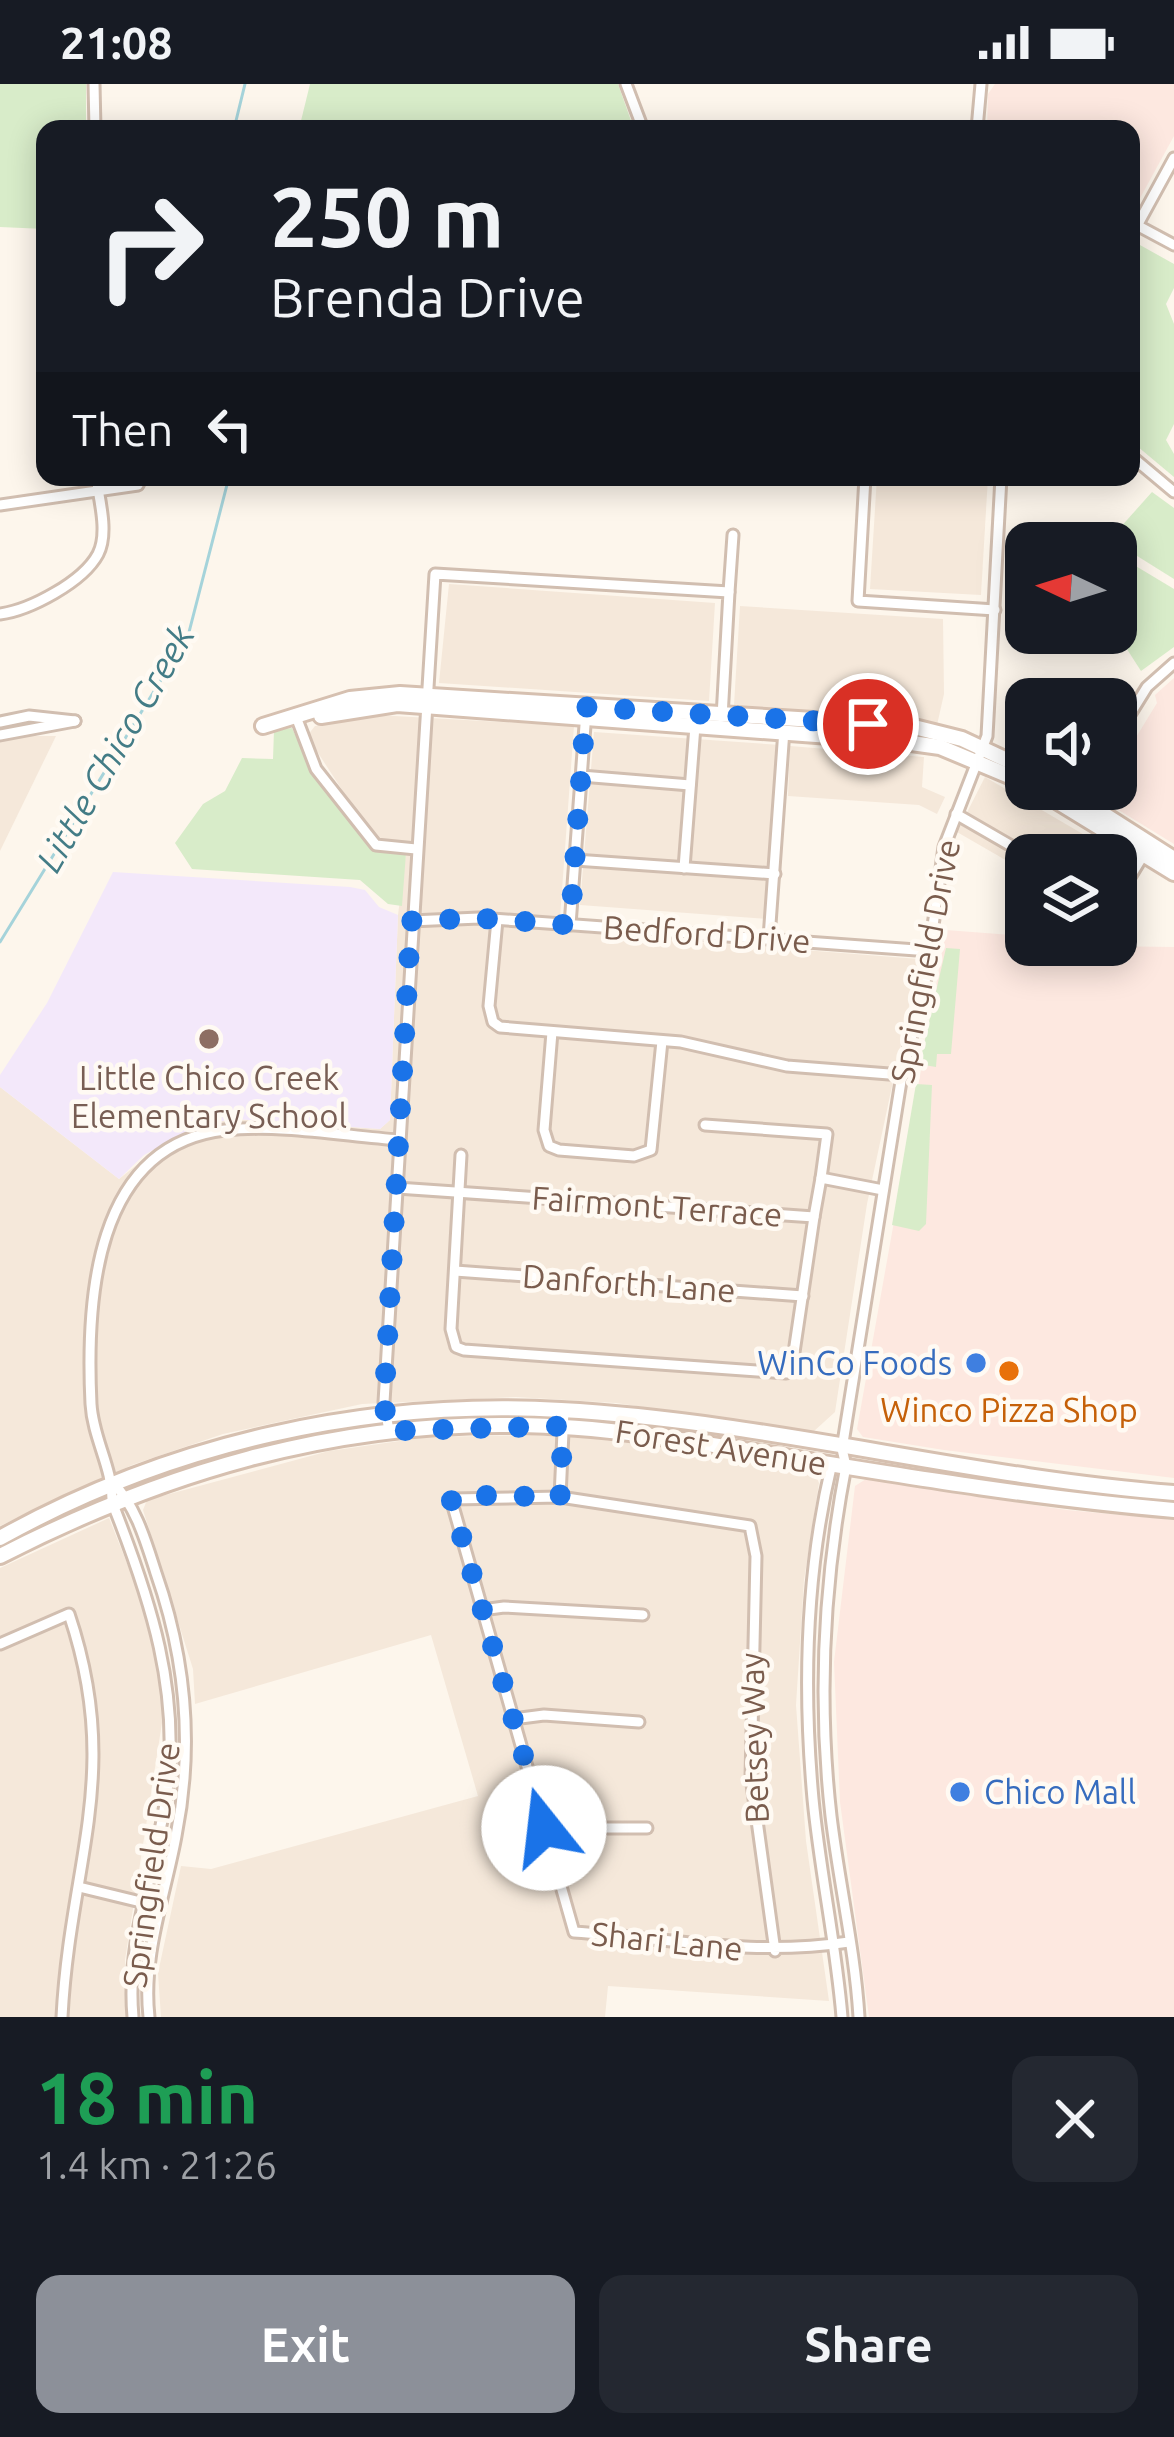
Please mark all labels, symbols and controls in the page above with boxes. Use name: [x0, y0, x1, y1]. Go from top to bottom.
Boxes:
text: 21:08: [60, 17, 173, 68]
icon: right: [72, 168, 228, 324]
text: 250 m: [270, 169, 504, 263]
text: Brenda Drive: [270, 267, 585, 327]
icon: left: [197, 396, 263, 462]
text: Then: [72, 404, 173, 455]
north arrow: [1005, 522, 1137, 654]
map controls: [1005, 522, 1137, 966]
water label: Little Chico Creek: [27, 617, 202, 878]
pin: [817, 673, 919, 775]
button: sound: [1005, 678, 1137, 810]
icon: arrive: [835, 691, 901, 757]
button: layers: [1005, 834, 1137, 966]
street label: Springfield Drive: [883, 836, 966, 1086]
street label: Bedford Drive: [602, 908, 812, 959]
marker: Little Chico Creek Elementary School: [196, 1026, 222, 1052]
place label: Little Chico Creek Elementary School: [71, 1059, 347, 1134]
street label: Fairmont Terrace: [530, 1178, 784, 1233]
street label: Danforth Lane: [521, 1257, 737, 1308]
place label: WinCo Foods: [757, 1344, 952, 1381]
marker: WinCo Foods: [963, 1350, 989, 1376]
marker: Winco Pizza Shop: [996, 1358, 1022, 1384]
place label: Winco Pizza Shop: [880, 1391, 1138, 1428]
street label: Forest Avenue: [613, 1412, 829, 1481]
street label: Betsey Way: [732, 1652, 775, 1824]
street label: Springfield Drive: [115, 1740, 186, 1990]
position arrow: [481, 1765, 607, 1891]
place label: Chico Mall: [984, 1773, 1136, 1810]
marker: Chico Mall: [947, 1779, 973, 1805]
street label: Shari Lane: [590, 1914, 745, 1967]
button: close: [1012, 2056, 1138, 2182]
text: 18 min: [36, 2057, 258, 2138]
text: 1.4 km · 21:26: [36, 2143, 277, 2186]
button: Exit: [36, 2275, 575, 2413]
button: Share: [599, 2275, 1138, 2413]

